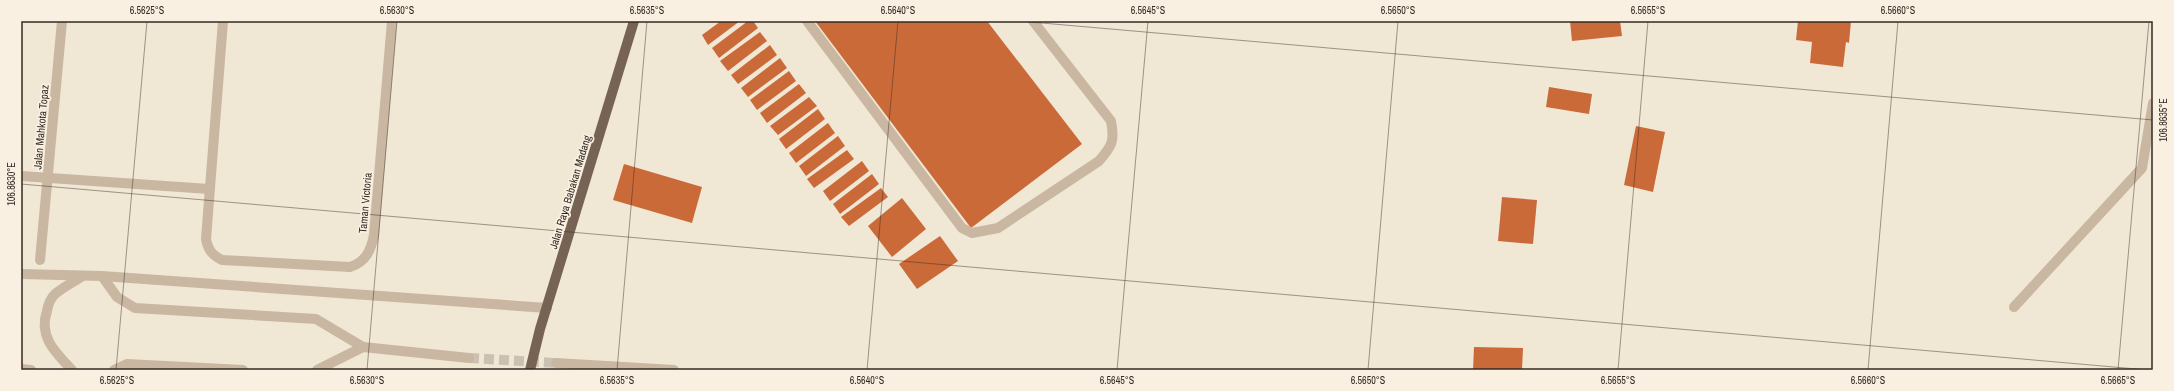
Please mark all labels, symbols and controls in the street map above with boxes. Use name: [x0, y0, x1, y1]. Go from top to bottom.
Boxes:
text: 6.5625°S: [130, 4, 165, 17]
text: 6.5630°S: [380, 4, 415, 17]
text: 6.5635°S: [630, 4, 665, 17]
text: 6.5640°S: [881, 4, 916, 17]
text: 6.5645°S: [1131, 4, 1166, 17]
text: 6.5650°S: [1381, 4, 1416, 17]
text: 6.5655°S: [1631, 4, 1666, 17]
text: 6.5660°S: [1881, 4, 1916, 17]
street label: Jalan Mahkota Topaz: [30, 84, 52, 170]
text: 106.8635°E: [2157, 98, 2170, 142]
street label: Jalan Raya Babakan Madang: [546, 133, 594, 251]
text: 106.8630°E: [5, 162, 18, 206]
street label: Taman Victoria: [355, 172, 375, 234]
text: 6.5625°S: [100, 374, 135, 387]
text: 6.5630°S: [350, 374, 385, 387]
text: 6.5635°S: [600, 374, 635, 387]
text: 6.5640°S: [850, 374, 885, 387]
text: 6.5645°S: [1100, 374, 1135, 387]
text: 6.5650°S: [1351, 374, 1386, 387]
text: 6.5655°S: [1601, 374, 1636, 387]
text: 6.5660°S: [1851, 374, 1886, 387]
text: 6.5665°S: [2101, 374, 2136, 387]

